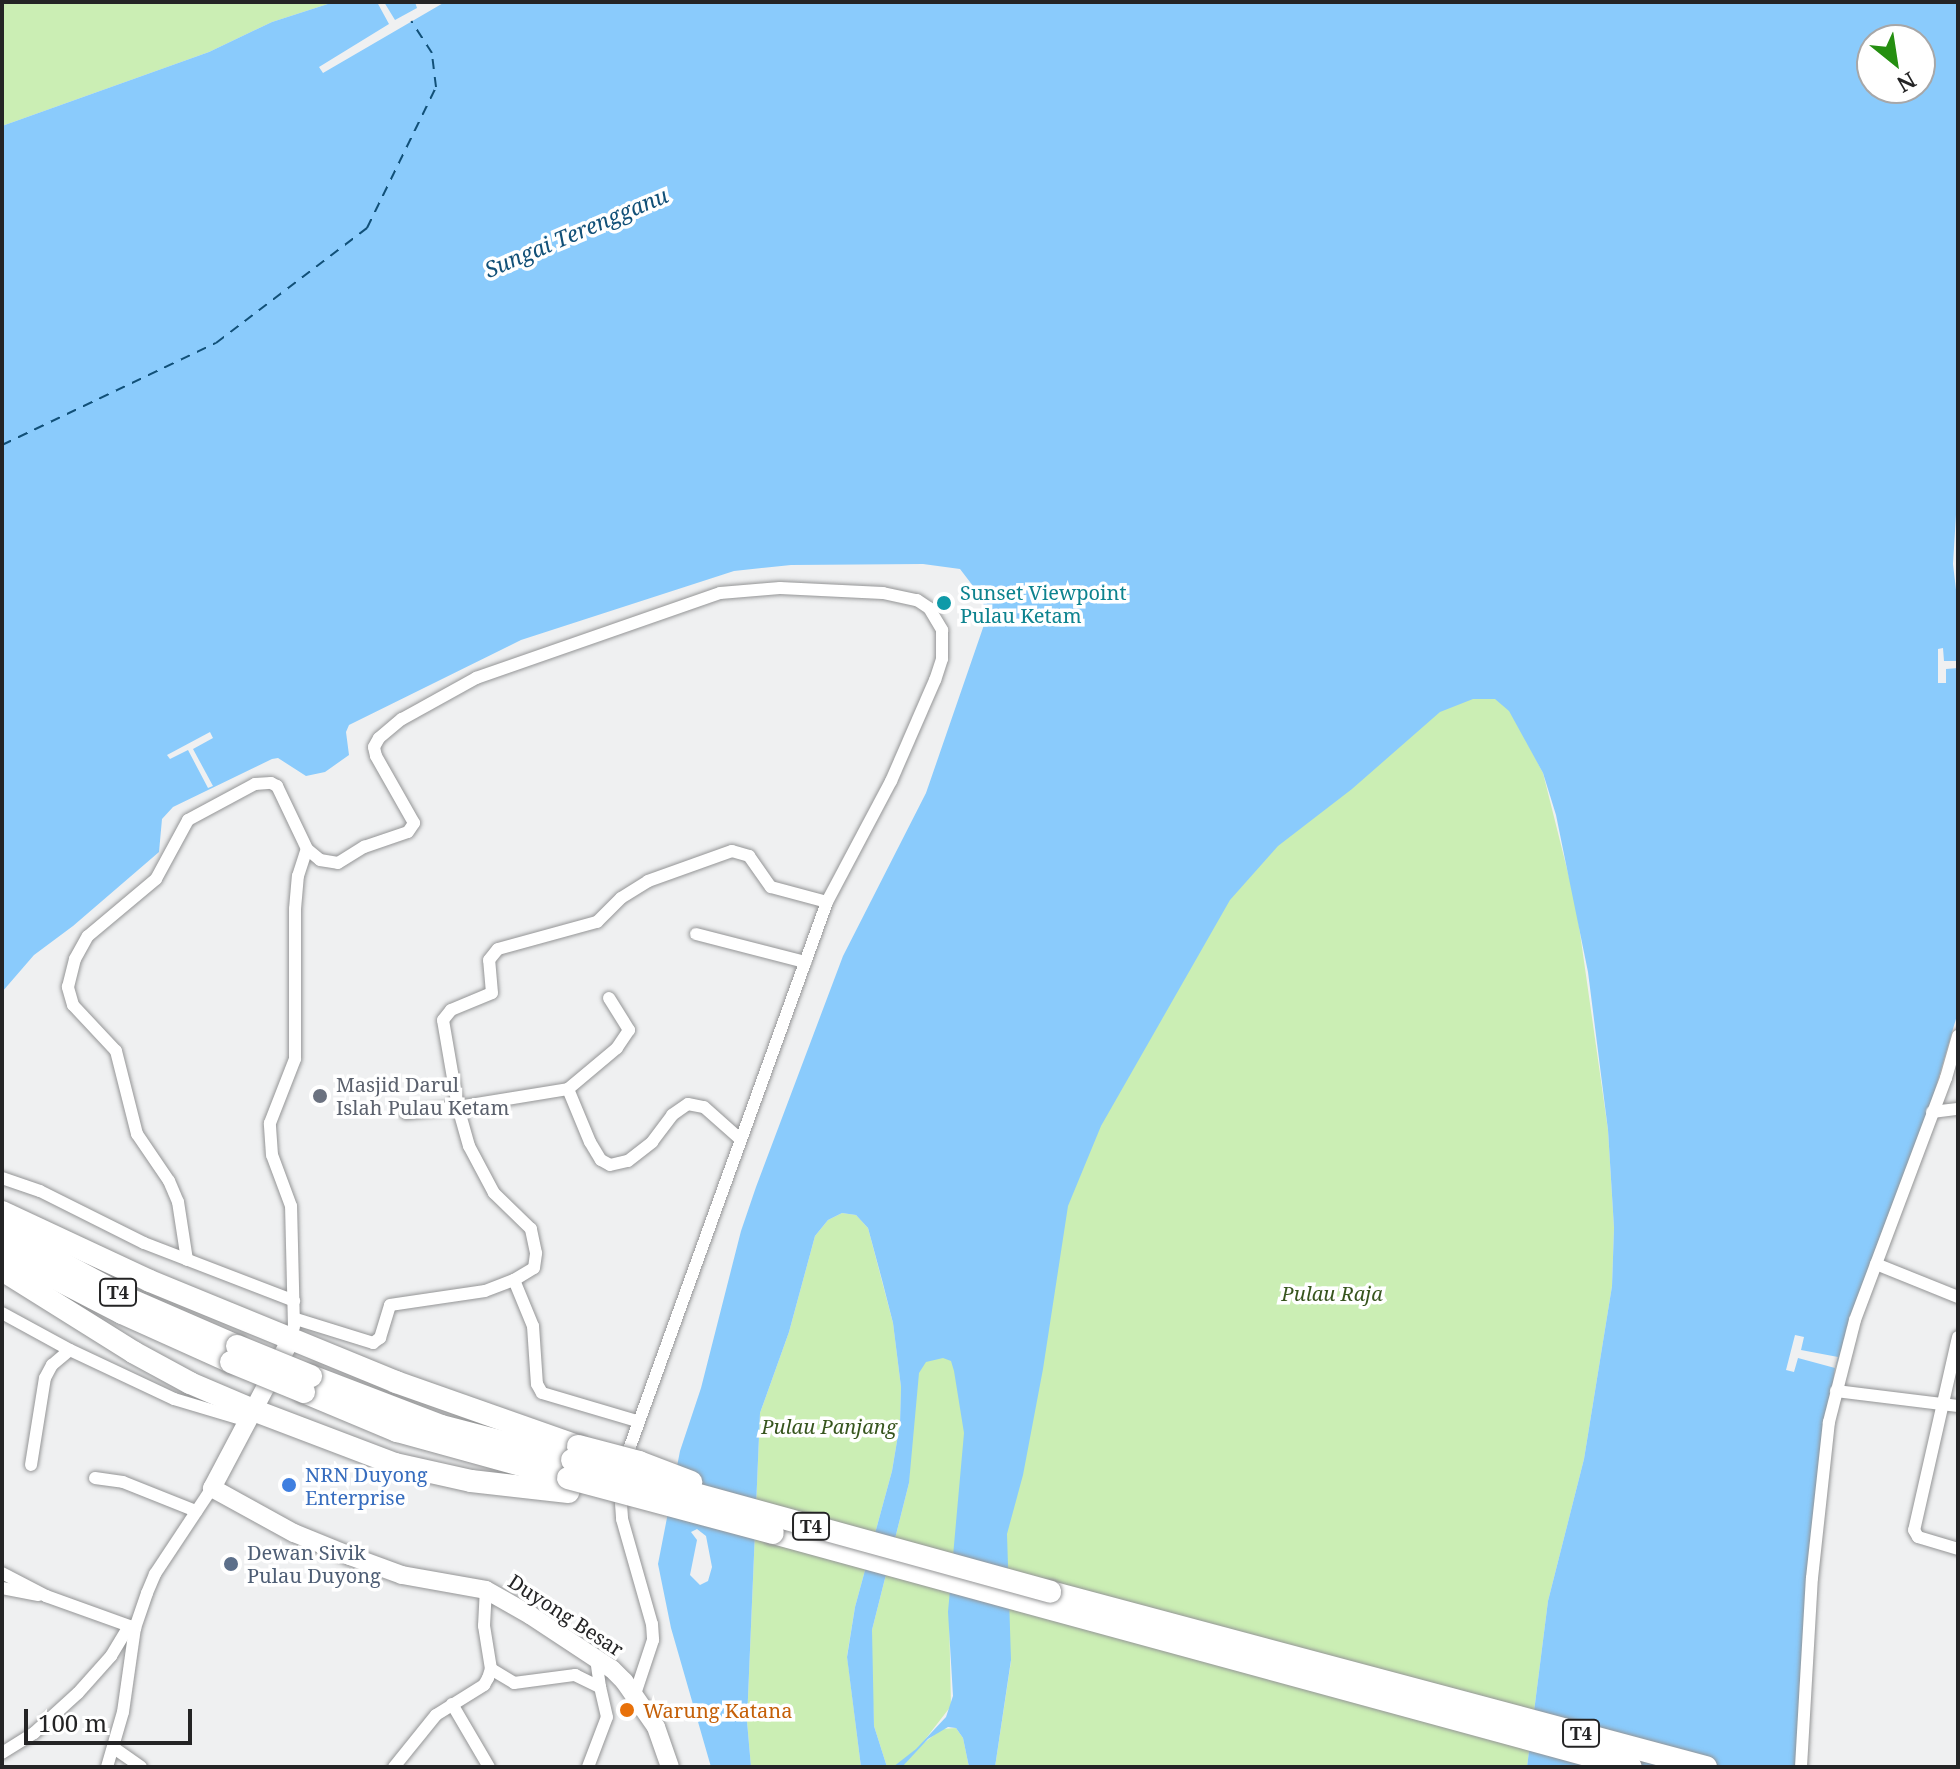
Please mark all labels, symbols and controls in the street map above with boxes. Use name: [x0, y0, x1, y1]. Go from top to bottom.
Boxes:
north arrow: [1856, 24, 1936, 104]
text: N: [1892, 66, 1922, 100]
water label: Sungai Terengganu: [480, 181, 672, 283]
place label: Sunset Viewpoint Pulau Ketam: [960, 580, 1126, 627]
marker: Sunset Viewpoint Pulau Ketam: [935, 594, 953, 612]
place label: Masjid Darul Islah Pulau Ketam: [336, 1072, 509, 1119]
marker: Masjid Darul Islah Pulau Ketam: [311, 1087, 329, 1105]
road number: T4: [98, 1278, 138, 1306]
park label: Pulau Raja: [1281, 1281, 1383, 1305]
park label: Pulau Panjang: [761, 1414, 897, 1438]
place label: NRN Duyong Enterprise: [305, 1462, 428, 1509]
marker: NRN Duyong Enterprise: [280, 1476, 298, 1494]
road number: T4: [791, 1512, 831, 1540]
place label: Dewan Sivik Pulau Duyong: [247, 1540, 381, 1587]
marker: Dewan Sivik Pulau Duyong: [222, 1555, 240, 1573]
street label: Duyong Besar: [504, 1569, 628, 1661]
scale bar: [28, 1693, 196, 1743]
place label: Warung Katana: [643, 1698, 792, 1722]
marker: Warung Katana: [618, 1701, 636, 1719]
text: 100 m: [38, 1706, 107, 1739]
road number: T4: [1561, 1719, 1601, 1747]

